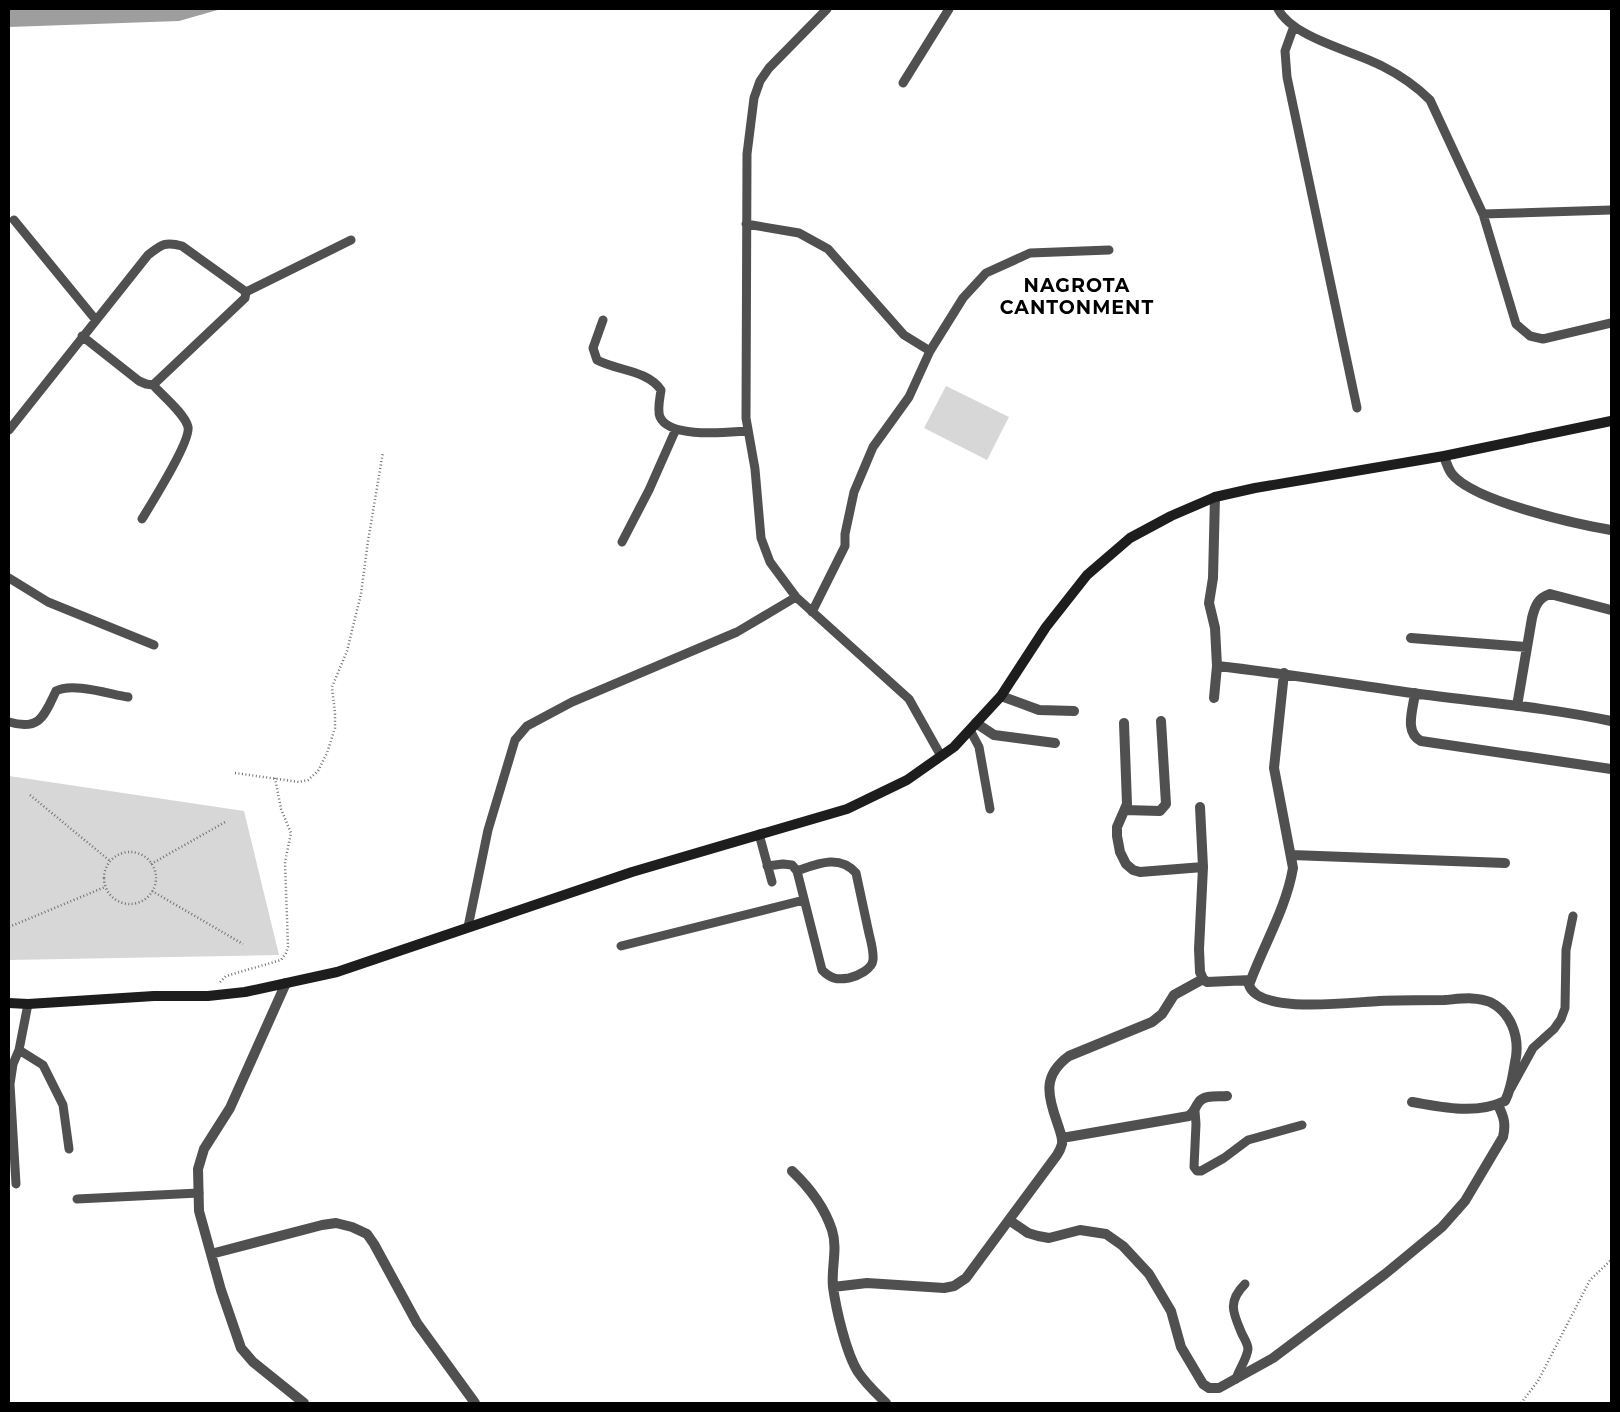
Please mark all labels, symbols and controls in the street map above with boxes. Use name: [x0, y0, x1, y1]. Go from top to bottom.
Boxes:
district label: NAGROTA CANTONMENT: [1000, 274, 1154, 319]

